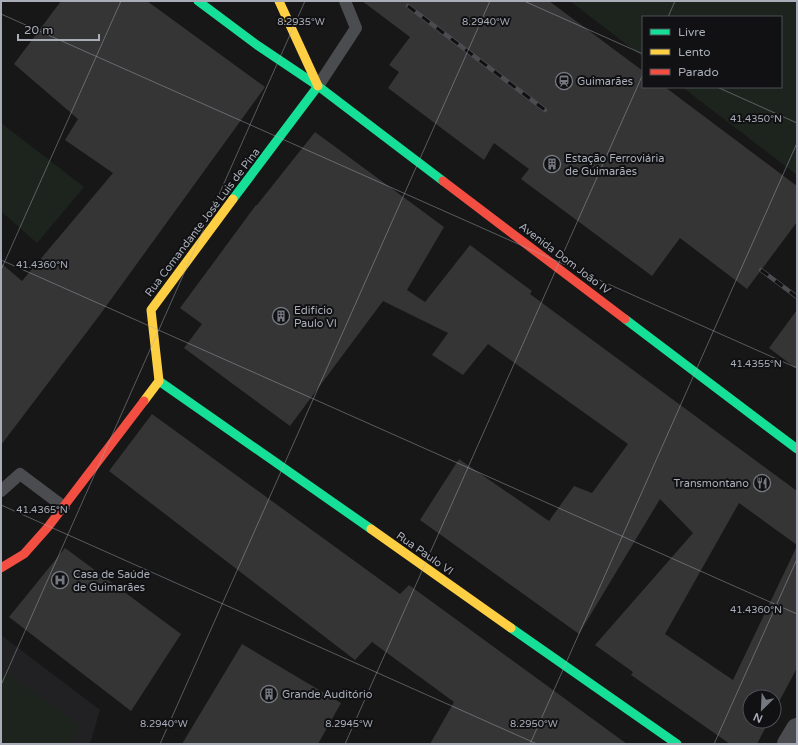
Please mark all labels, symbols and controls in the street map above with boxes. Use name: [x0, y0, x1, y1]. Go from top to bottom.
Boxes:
scale bar: [18, 16, 99, 42]
text: 8.2935°W: [277, 16, 325, 28]
text: 8.2940°W: [462, 16, 510, 28]
legend: [642, 16, 782, 88]
text: 20 m: [24, 23, 53, 37]
text: Livre: [678, 25, 706, 39]
text: Lento: [678, 45, 711, 59]
text: Parado: [678, 65, 719, 79]
station icon: Guimarães: [554, 71, 574, 91]
place label: Guimarães: [577, 75, 633, 88]
text: 41.4350°N: [730, 113, 782, 125]
street label: Rua Comandante José Luis de Pina: [142, 145, 263, 299]
place label: Estação Ferroviária de Guimarães: [565, 152, 664, 178]
building icon: Estação Ferroviária de Guimarães: [542, 154, 562, 174]
street label: Avenida Dom João IV: [516, 220, 613, 297]
text: 41.4360°N: [16, 259, 68, 271]
place label: Edifício Paulo VI: [294, 304, 337, 330]
building icon: Edifício Paulo VI: [271, 306, 291, 326]
text: 41.4355°N: [730, 358, 782, 370]
restaurant icon: Transmontano: [752, 473, 772, 493]
place label: Transmontano: [673, 477, 749, 490]
text: 41.4365°N: [16, 504, 68, 516]
street label: Rua Paulo VI: [394, 529, 456, 578]
place label: Casa de Saúde de Guimarães: [73, 568, 150, 594]
hospital icon: Casa de Saúde de Guimarães: [50, 570, 70, 590]
text: 41.4360°N: [730, 604, 782, 616]
building icon: Grande Auditório: [259, 684, 279, 704]
place label: Grande Auditório: [282, 688, 373, 701]
north arrow: [742, 689, 782, 729]
text: N: [751, 710, 765, 725]
text: 8.2940°W: [140, 718, 188, 730]
text: 8.2945°W: [325, 718, 373, 730]
text: 8.2950°W: [510, 718, 558, 730]

